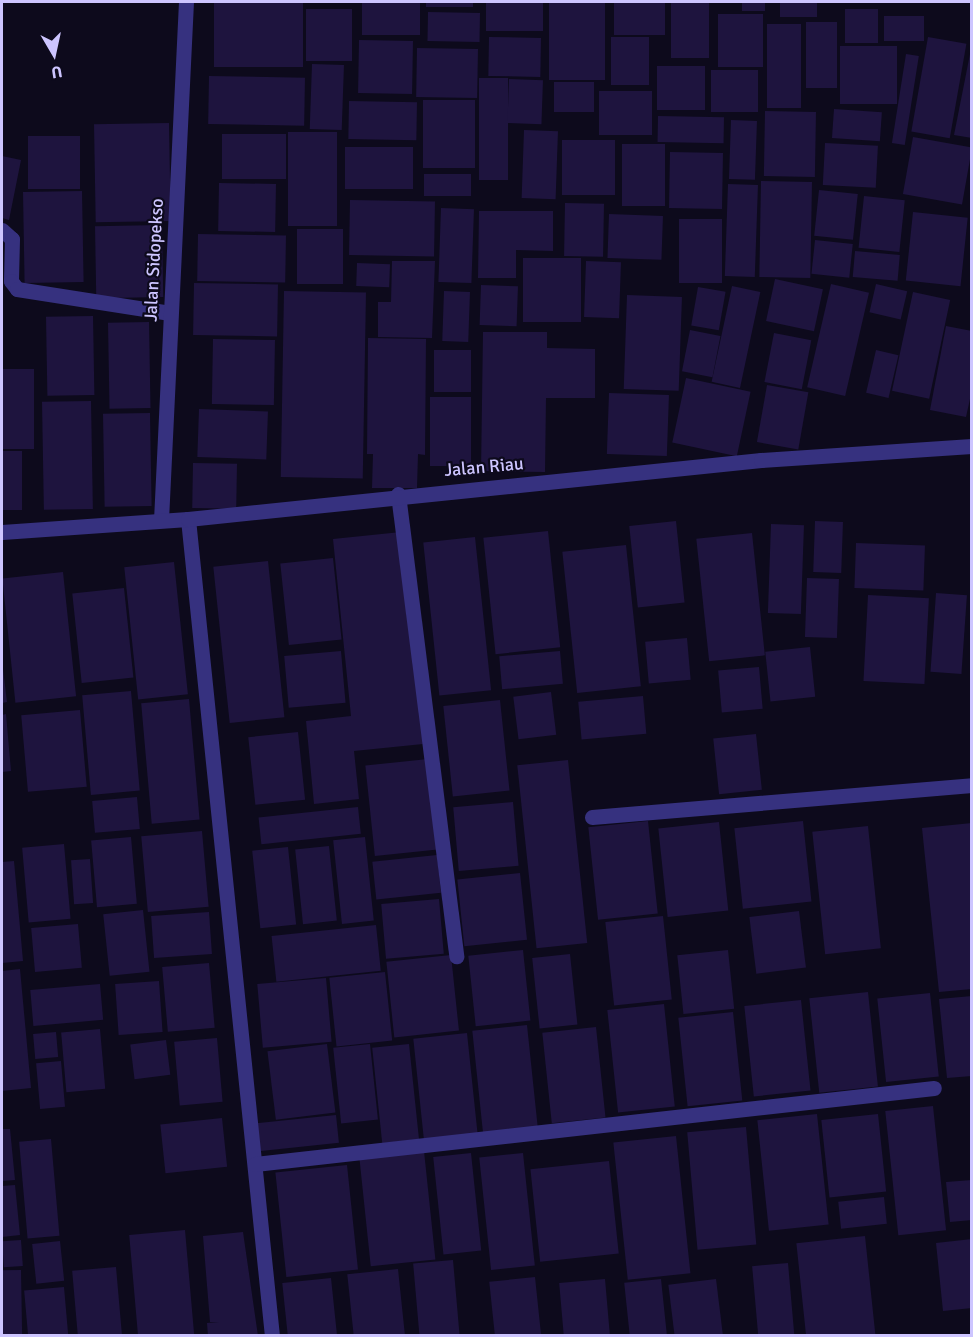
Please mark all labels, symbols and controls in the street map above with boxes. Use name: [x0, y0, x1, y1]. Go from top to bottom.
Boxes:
north arrow: [24, 24, 84, 84]
text: U: [50, 61, 64, 82]
street label: Jalan Sidopekso: [140, 198, 168, 322]
street label: Jalan Riau: [443, 453, 525, 481]

